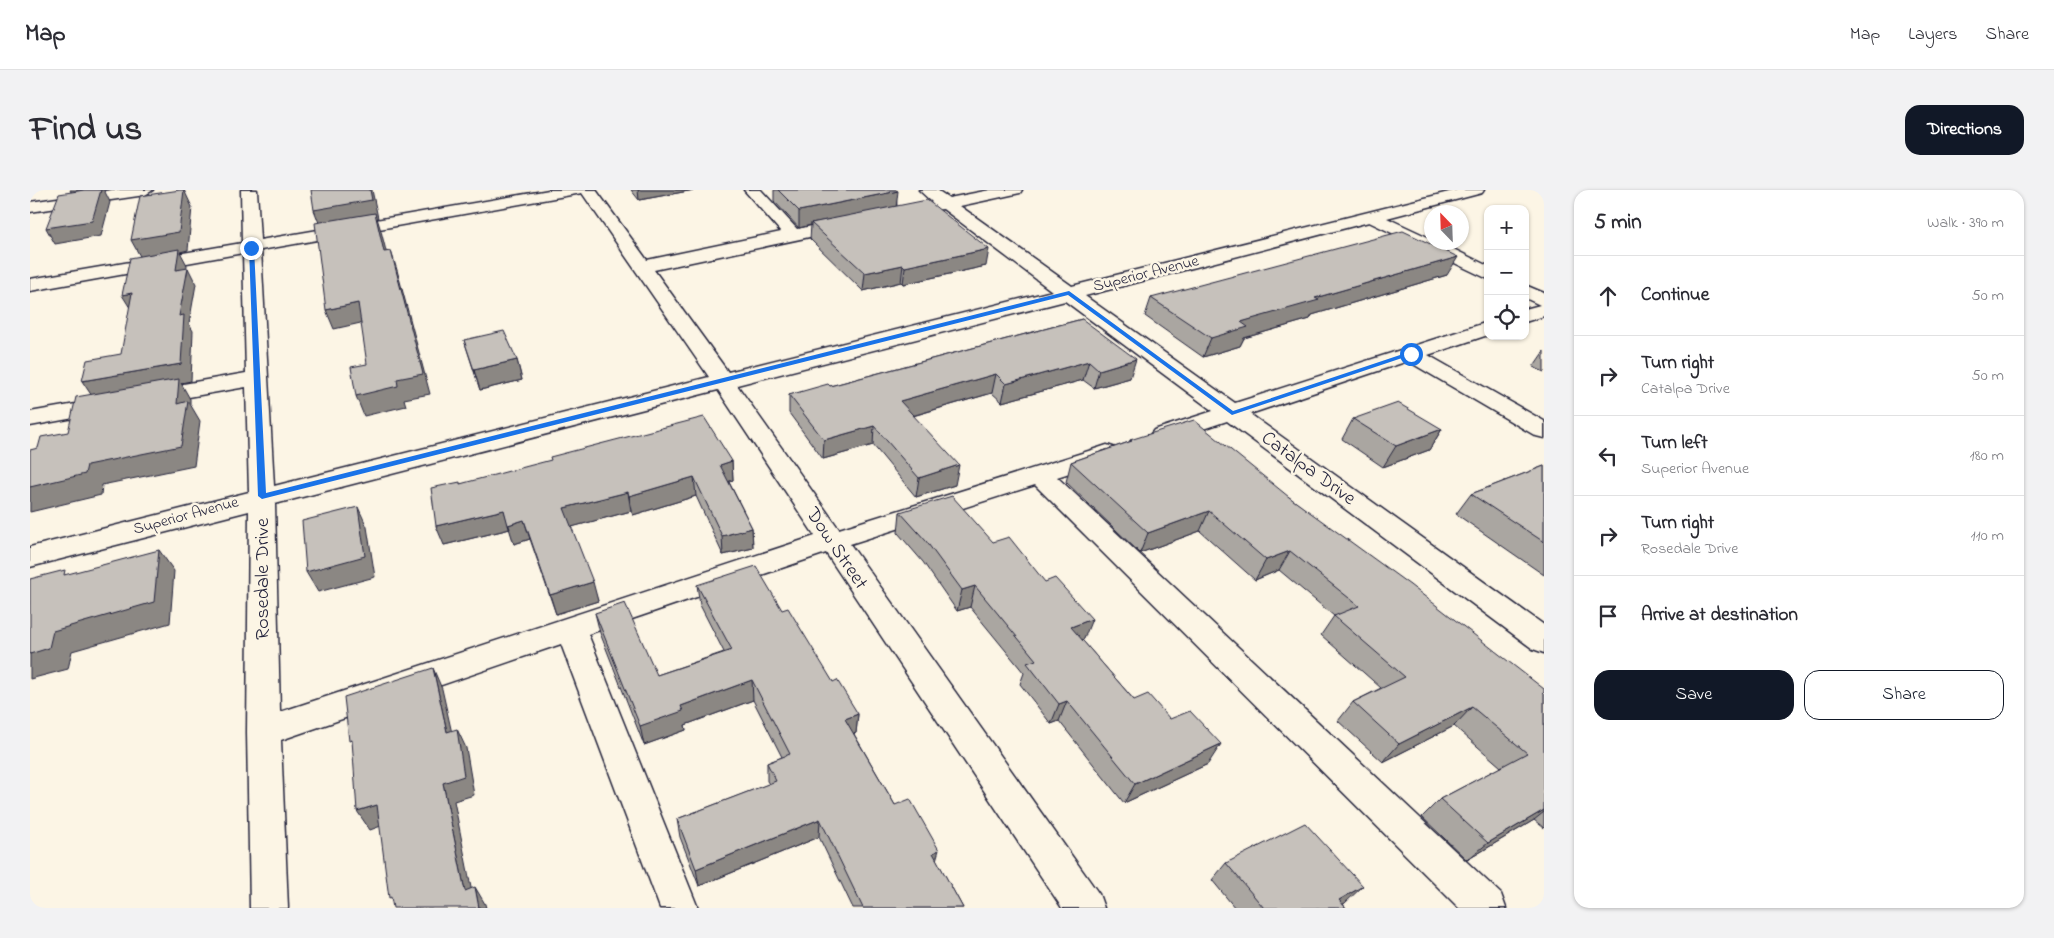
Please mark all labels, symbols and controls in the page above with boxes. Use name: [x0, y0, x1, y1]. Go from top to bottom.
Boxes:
text: Map: [25, 17, 66, 52]
text: Map: [1850, 22, 1880, 48]
text: Layers: [1908, 22, 1958, 48]
text: Share: [1986, 22, 2029, 48]
text: Find us: [30, 105, 142, 156]
button: Directions: [1905, 105, 2024, 155]
north arrow: [1424, 205, 1469, 250]
map controls: [1484, 205, 1529, 340]
button: +: [1484, 205, 1529, 250]
text: 5 min: [1594, 208, 1642, 238]
text: Walk · 390 m: [1927, 211, 2004, 235]
route end: [240, 237, 263, 260]
street label: Superior Avenue: [1091, 249, 1202, 299]
button: −: [1484, 250, 1529, 295]
icon: ahead: [1594, 282, 1622, 310]
text: Continue: [1641, 282, 1709, 309]
text: 50 m: [1972, 284, 2004, 308]
button: locate: [1484, 295, 1529, 340]
route start: [1400, 343, 1423, 366]
text: Turn right: [1641, 350, 1714, 377]
icon: right: [1594, 362, 1622, 390]
text: 50 m: [1972, 364, 2004, 388]
text: Catalpa Drive: [1641, 377, 1730, 401]
street label: Catalpa Drive: [1255, 425, 1361, 513]
text: Turn left: [1641, 430, 1708, 457]
icon: left: [1594, 442, 1622, 470]
text: 180 m: [1970, 444, 2004, 468]
text: Superior Avenue: [1641, 457, 1749, 481]
street label: Superior Avenue: [131, 490, 242, 542]
street label: Dow Street: [797, 501, 874, 596]
text: Turn right: [1641, 510, 1714, 537]
street label: Rosedale Drive: [249, 518, 278, 640]
icon: right: [1594, 522, 1622, 550]
text: 110 m: [1970, 524, 2004, 548]
text: Rosedale Drive: [1641, 537, 1738, 561]
icon: arrive: [1594, 602, 1622, 630]
text: Arrive at destination: [1641, 602, 1798, 629]
button: Save: [1594, 670, 1794, 720]
button: Share: [1804, 670, 2004, 720]

